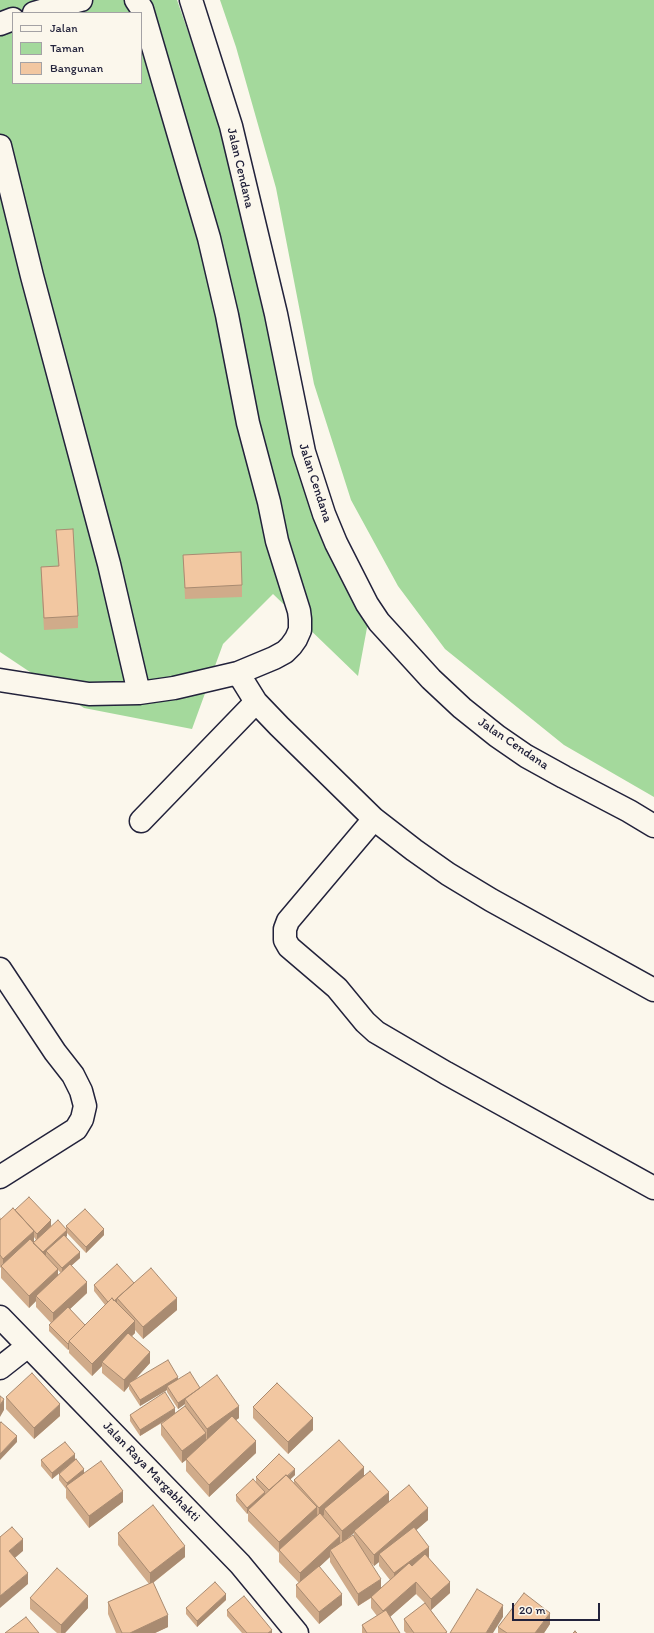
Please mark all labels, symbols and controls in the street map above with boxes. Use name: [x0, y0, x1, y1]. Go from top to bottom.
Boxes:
legend: [12, 12, 142, 84]
text: Jalan: [50, 21, 78, 35]
text: Taman: [50, 41, 84, 55]
text: Bangunan: [50, 61, 103, 75]
street label: Jalan Cendana: [223, 126, 257, 210]
street label: Jalan Cendana: [295, 442, 335, 524]
street label: Jalan Cendana: [475, 715, 551, 773]
street label: Jalan Raya Margabhakti: [99, 1419, 203, 1525]
scale bar: [514, 1595, 602, 1621]
text: 20 m: [519, 1603, 546, 1617]

